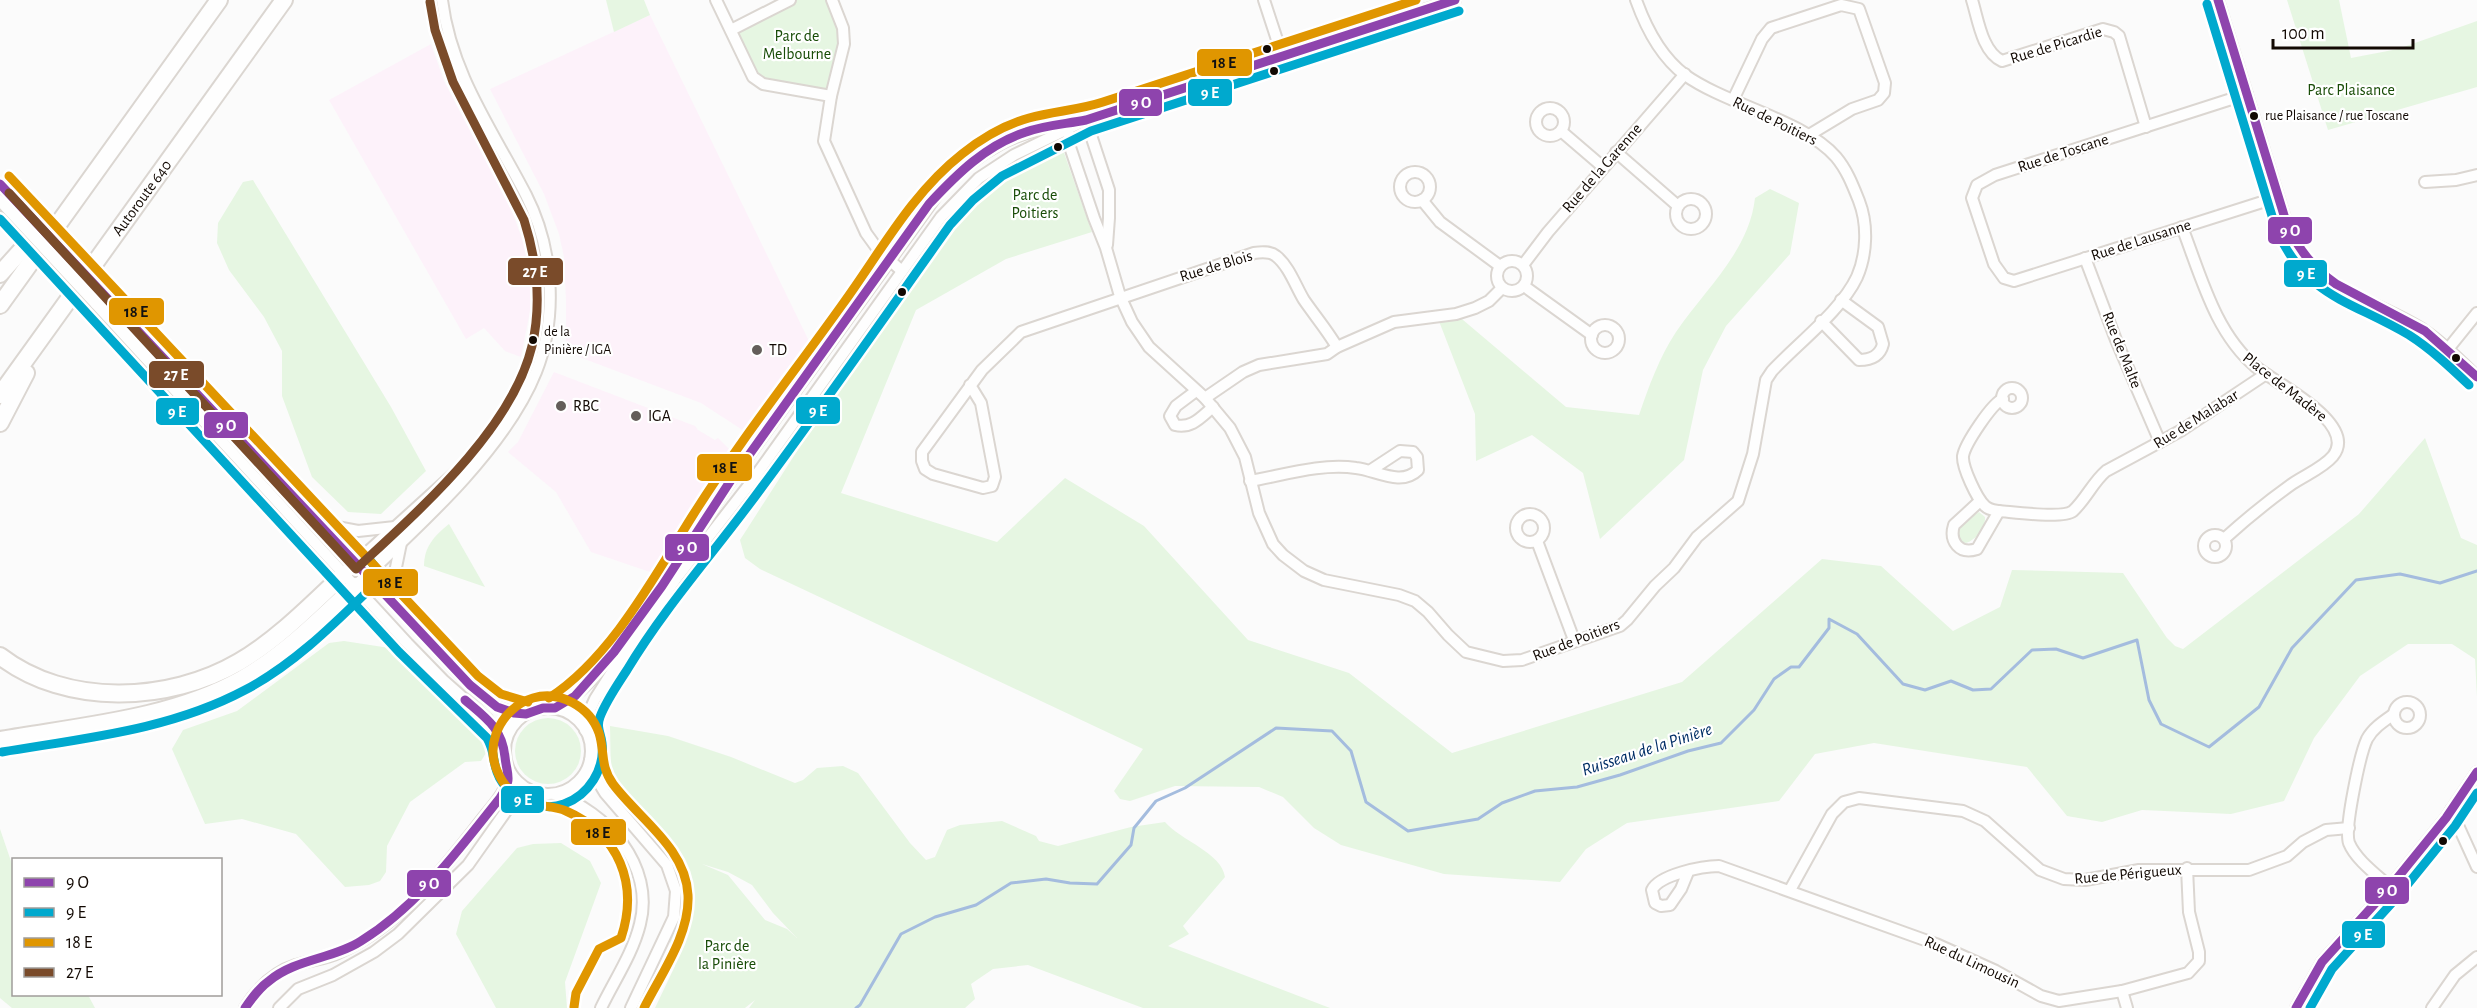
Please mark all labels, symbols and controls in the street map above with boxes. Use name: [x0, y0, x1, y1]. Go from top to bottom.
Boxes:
scale bar: [2273, 12, 2412, 50]
street label: Rue de Picardie: [2008, 23, 2104, 67]
text: 100 m: [2282, 25, 2325, 43]
park label: Parc de Melbourne: [763, 28, 831, 62]
unlabelled marker: [1261, 43, 1273, 55]
line badge: 18 E: [1196, 48, 1253, 77]
text: 18 E: [1212, 55, 1236, 71]
unlabelled marker: [1268, 65, 1280, 77]
line badge: 9 E: [1187, 78, 1233, 107]
park label: Parc Plaisance: [2307, 82, 2395, 98]
text: 9 E: [1201, 85, 1219, 101]
line badge: 9 O: [1118, 88, 1163, 117]
street label: Rue de Poitiers: [1730, 94, 1820, 148]
text: 9 O: [1131, 95, 1151, 111]
place label: rue Plaisance / rue Toscane: [2265, 109, 2409, 123]
marker: rue Plaisance / rue Toscane: [2248, 110, 2260, 122]
street label: Rue de la Garenne: [1559, 121, 1645, 215]
street label: Rue de Toscane: [2016, 131, 2110, 175]
unlabelled marker: [1052, 141, 1064, 153]
street label: Autoroute 640: [109, 157, 175, 239]
park label: Parc de Poitiers: [1012, 187, 1058, 221]
street label: Rue de Lausanne: [2089, 216, 2193, 264]
line badge: 9 O: [2267, 216, 2313, 245]
text: 9 O: [2280, 223, 2300, 239]
street label: Rue de Blois: [1178, 247, 1254, 285]
line badge: 27 E: [507, 257, 564, 286]
line badge: 9 E: [2283, 259, 2328, 288]
text: 27 E: [522, 264, 548, 280]
text: 9 E: [2297, 266, 2315, 282]
unlabelled marker: [896, 286, 908, 298]
line badge: 18 E: [108, 297, 165, 326]
text: 18 E: [124, 304, 148, 320]
street label: Rue de Malte: [2099, 309, 2145, 391]
place label: de la Pinière / IGA: [544, 325, 611, 357]
marker: de la Pinière / IGA: [527, 334, 539, 346]
place label: TD: [769, 342, 787, 358]
marker: TD: [750, 343, 764, 357]
street label: Place de Madère: [2240, 349, 2330, 425]
unlabelled marker: [2450, 352, 2462, 364]
line badge: 27 E: [148, 360, 205, 389]
text: 27 E: [163, 367, 189, 383]
street label: Rue de Malabar: [2151, 386, 2242, 451]
line badge: 9 E: [795, 396, 841, 425]
line badge: 9 E: [155, 397, 200, 426]
place label: RBC: [573, 398, 599, 414]
marker: RBC: [554, 399, 568, 413]
text: 9 E: [809, 403, 827, 419]
text: 9 E: [168, 404, 186, 420]
place label: IGA: [648, 408, 671, 424]
marker: IGA: [629, 409, 643, 423]
line badge: 9 O: [203, 411, 249, 439]
text: 9 O: [216, 418, 236, 434]
line badge: 18 E: [696, 453, 753, 482]
text: 18 E: [713, 460, 737, 476]
line badge: 9 O: [664, 533, 710, 562]
text: 9 O: [677, 540, 697, 556]
line badge: 18 E: [362, 568, 419, 597]
text: 18 E: [378, 575, 402, 591]
street label: Rue de Poitiers: [1530, 616, 1622, 664]
water label: Ruisseau de la Pinière: [1580, 720, 1715, 780]
line badge: 9 E: [500, 785, 545, 814]
text: 9 E: [514, 792, 532, 808]
line badge: 18 E: [570, 818, 627, 846]
text: 18 E: [586, 825, 610, 841]
unlabelled marker: [2437, 835, 2449, 847]
legend: [12, 858, 222, 996]
street label: Rue de Périgueux: [2074, 861, 2182, 887]
line badge: 9 O: [406, 869, 452, 898]
text: 9 O: [66, 874, 89, 892]
text: 9 O: [419, 876, 439, 892]
line badge: 9 O: [2364, 876, 2410, 905]
text: 9 O: [2377, 883, 2397, 899]
text: 9 E: [66, 904, 86, 922]
line badge: 9 E: [2341, 920, 2386, 949]
text: 9 E: [2354, 927, 2372, 943]
street label: Rue du Limousin: [1922, 933, 2022, 991]
text: 18 E: [66, 934, 93, 952]
park label: Parc de la Pinière: [698, 938, 756, 972]
text: 27 E: [66, 964, 94, 982]

